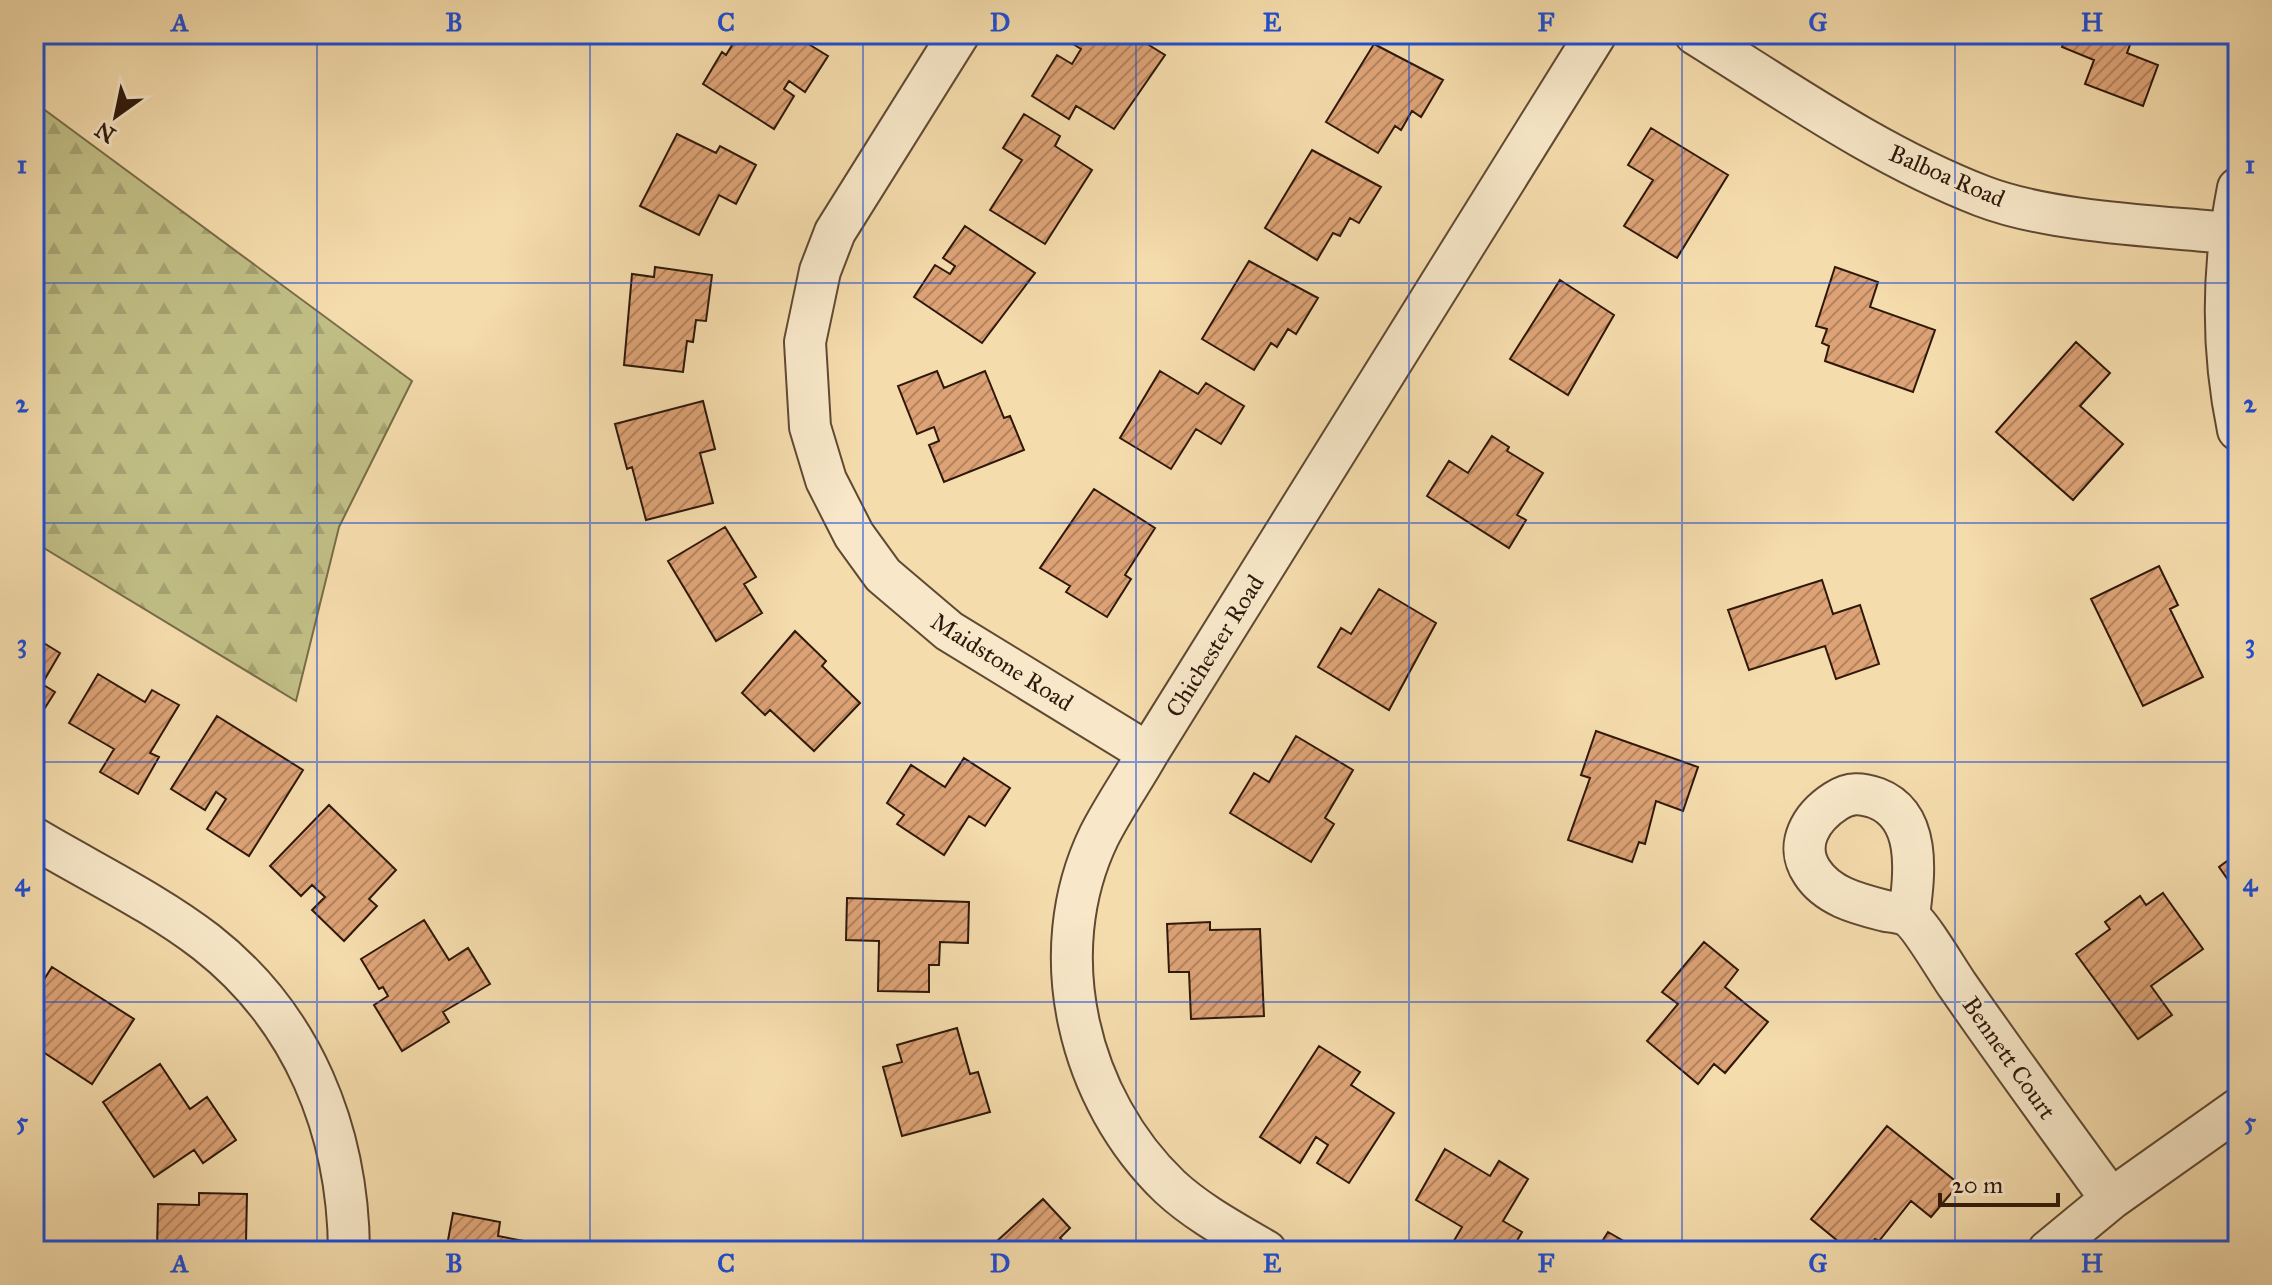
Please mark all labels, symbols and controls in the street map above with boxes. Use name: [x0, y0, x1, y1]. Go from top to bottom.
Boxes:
text: A: [169, 6, 189, 38]
text: B: [445, 6, 463, 38]
text: C: [717, 6, 735, 38]
text: D: [990, 6, 1010, 38]
text: E: [1263, 6, 1282, 38]
text: F: [1538, 6, 1555, 38]
text: G: [1808, 6, 1828, 38]
text: H: [2081, 6, 2104, 38]
north arrow: [76, 76, 156, 156]
text: N: [90, 116, 121, 149]
street label: Balboa Road: [1885, 138, 2009, 214]
text: 1: [17, 148, 27, 180]
text: 1: [2245, 148, 2255, 180]
text: 2: [16, 387, 30, 419]
text: 2: [2244, 387, 2258, 419]
street label: Chichester Road: [1159, 569, 1271, 723]
street label: Maidstone Road: [925, 606, 1079, 718]
text: 3: [17, 627, 27, 659]
text: 3: [2245, 627, 2255, 659]
text: 4: [15, 866, 31, 898]
text: 4: [2243, 866, 2259, 898]
street label: Bennett Court: [1956, 991, 2063, 1126]
text: 5: [16, 1105, 29, 1137]
text: 5: [2244, 1105, 2257, 1137]
scale bar: [1940, 1157, 2058, 1207]
text: 20 m: [1952, 1170, 2003, 1200]
text: A: [169, 1247, 189, 1279]
text: B: [445, 1247, 463, 1279]
text: C: [717, 1247, 735, 1279]
text: D: [990, 1247, 1010, 1279]
text: E: [1263, 1247, 1282, 1279]
text: F: [1538, 1247, 1555, 1279]
text: G: [1808, 1247, 1828, 1279]
text: H: [2081, 1247, 2104, 1279]

